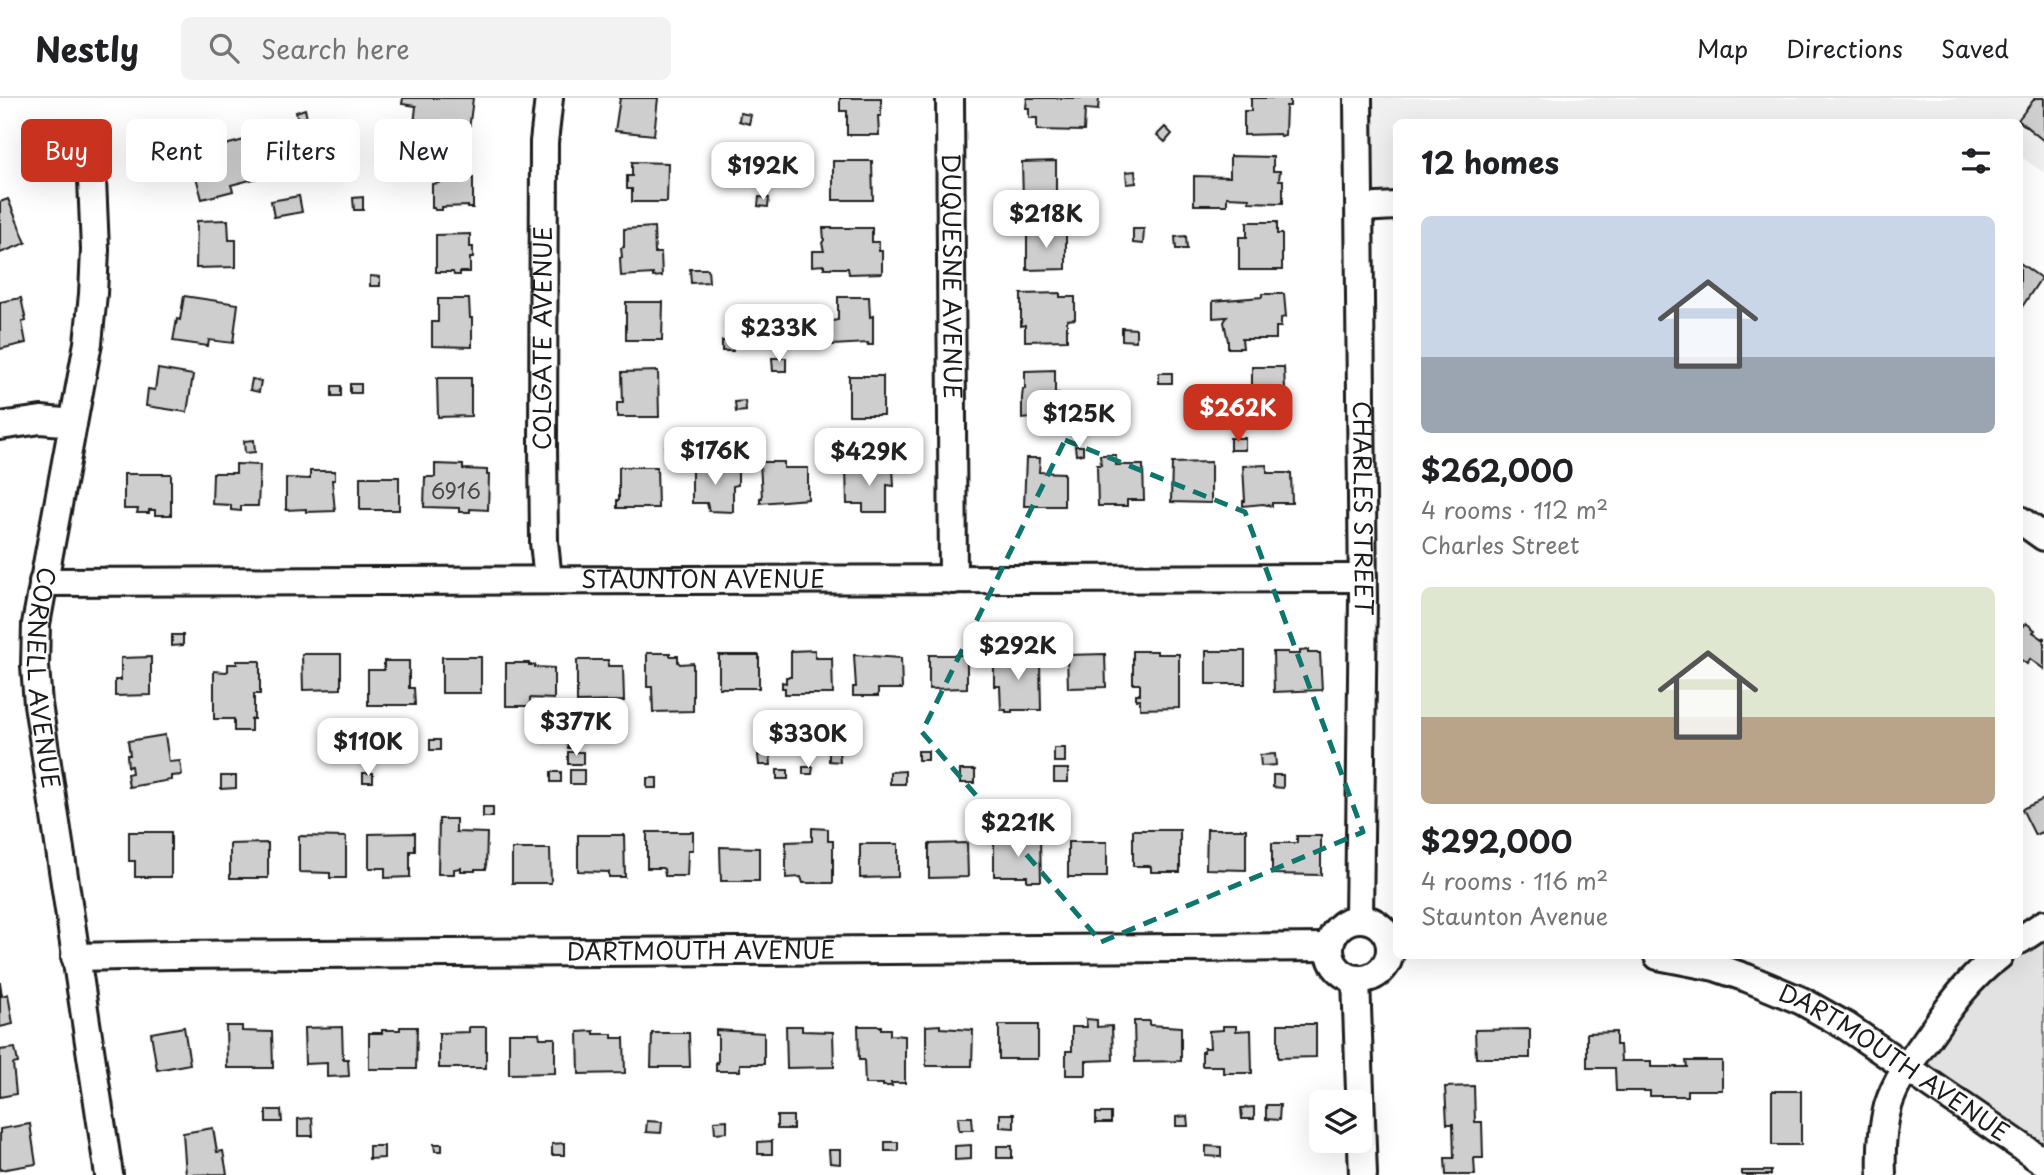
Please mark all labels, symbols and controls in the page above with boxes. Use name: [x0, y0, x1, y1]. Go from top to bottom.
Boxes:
search box: [181, 17, 671, 80]
text: Nestly: [35, 23, 139, 73]
icon: search: [205, 29, 243, 67]
text: Search here: [261, 29, 410, 68]
text: Map: [1697, 30, 1748, 66]
text: Directions: [1786, 30, 1903, 66]
text: Saved: [1941, 30, 2009, 66]
chip: Buy: [21, 119, 112, 182]
chip: Rent: [126, 119, 227, 182]
chip: Filters: [241, 119, 360, 182]
chip: New: [374, 119, 472, 182]
text: 12 homes: [1421, 139, 1559, 184]
pin: $192K: [714, 142, 812, 202]
icon: filters: [1957, 142, 1995, 180]
text: $192K: [727, 147, 799, 182]
street label: DUQUESNE AVENUE: [934, 153, 972, 399]
pin: $218K: [997, 190, 1095, 250]
text: $218K: [1009, 195, 1083, 230]
street label: COLGATE AVENUE: [523, 226, 560, 450]
icon: home: [1645, 261, 1771, 387]
pin: $233K: [730, 304, 828, 364]
text: $233K: [741, 309, 817, 344]
pin: $262K: [1189, 384, 1287, 444]
text: $262K: [1199, 389, 1277, 424]
pin: $125K: [1030, 390, 1128, 450]
text: $125K: [1043, 395, 1115, 430]
street label: CHARLES STREET: [1345, 401, 1383, 616]
pin: $176K: [666, 428, 764, 487]
pin: $429K: [820, 428, 918, 488]
text: $176K: [680, 432, 750, 467]
text: $429K: [831, 433, 907, 468]
text: $262,000: [1421, 447, 1574, 492]
house number: 6916: [431, 474, 481, 506]
text: 4 rooms · 112 m²: [1421, 492, 1608, 527]
text: Charles Street: [1421, 527, 1579, 562]
street label: STAUNTON AVENUE: [581, 560, 825, 596]
street label: CORNELL AVENUE: [19, 564, 71, 791]
pin: $292K: [969, 622, 1067, 682]
text: $292K: [979, 627, 1057, 662]
icon: home: [1645, 632, 1771, 758]
pin: $377K: [527, 698, 625, 758]
text: $377K: [540, 703, 612, 738]
pin: $330K: [759, 710, 857, 770]
text: $330K: [769, 715, 847, 750]
pin: $110K: [319, 718, 417, 778]
text: $110K: [333, 723, 403, 758]
pin: $221K: [969, 800, 1067, 859]
text: $221K: [981, 804, 1055, 839]
text: $292,000: [1421, 818, 1572, 863]
text: 4 rooms · 116 m²: [1421, 863, 1608, 898]
text: Staunton Avenue: [1421, 898, 1608, 933]
street label: DARTMOUTH AVENUE: [567, 930, 835, 968]
street label: DARTMOUTH AVENUE: [1774, 973, 2017, 1149]
map controls: [1309, 1090, 1372, 1153]
button: layers: [1309, 1090, 1372, 1153]

